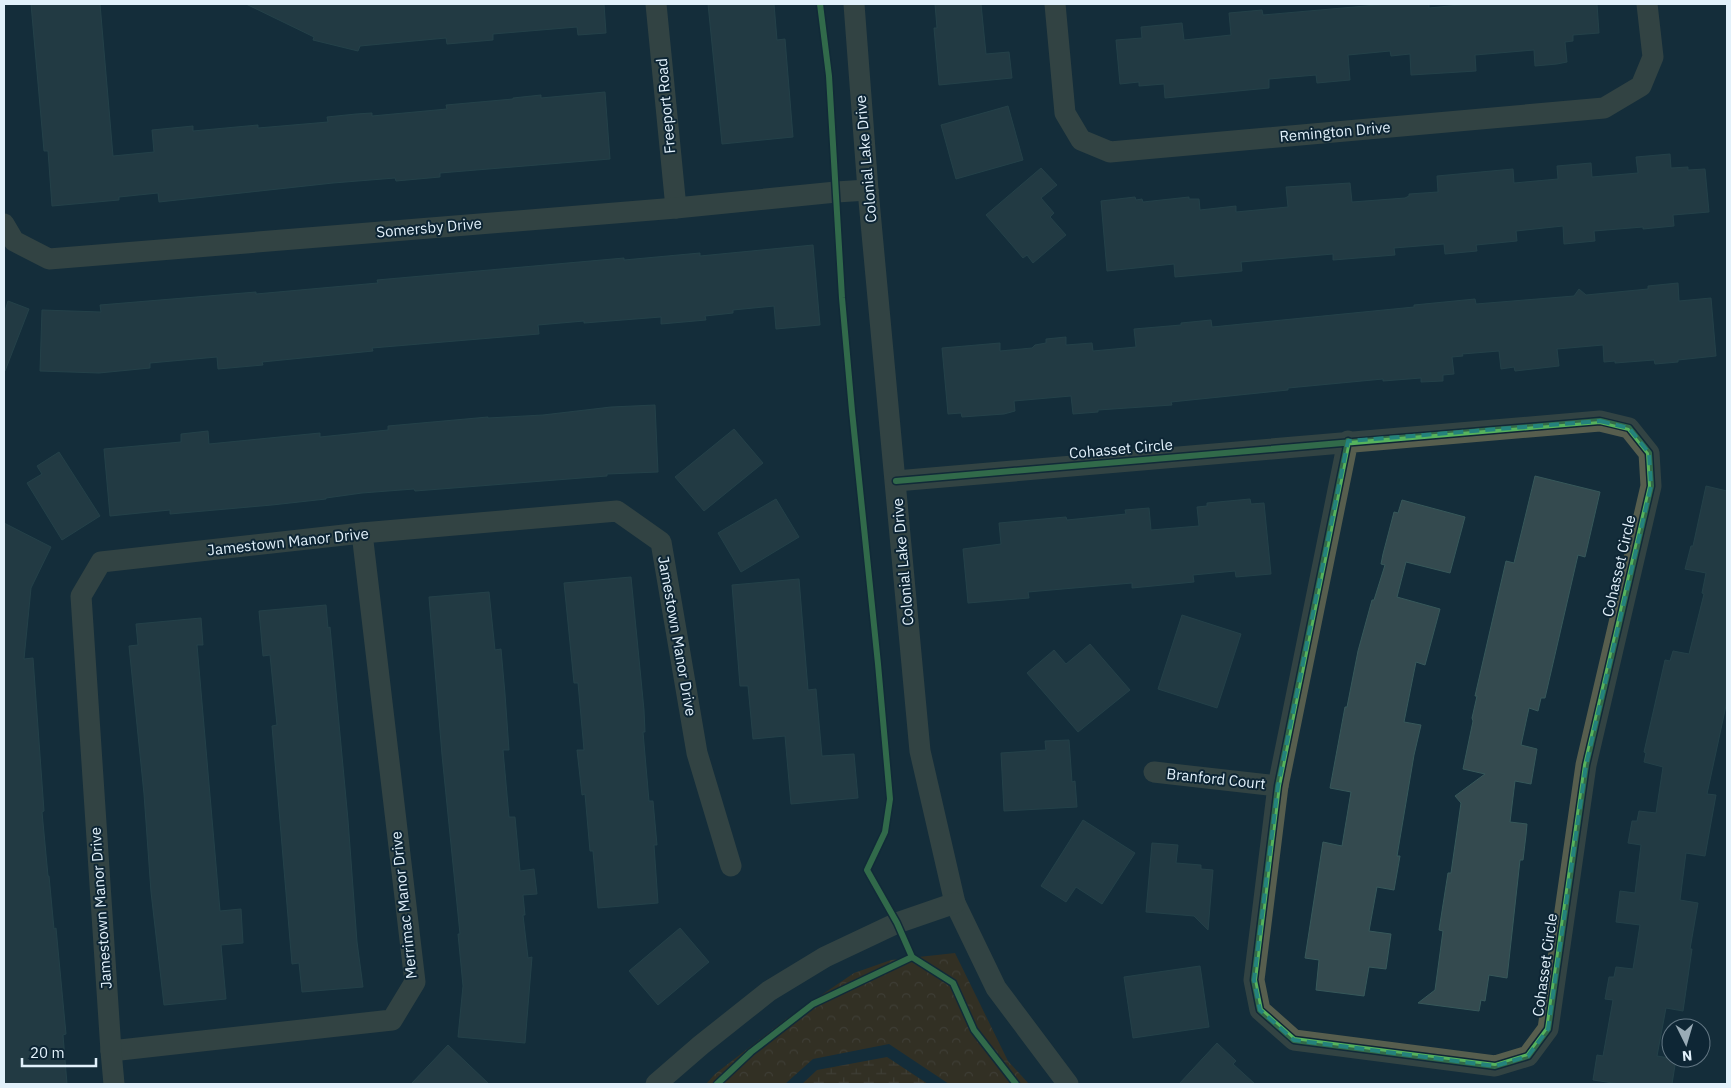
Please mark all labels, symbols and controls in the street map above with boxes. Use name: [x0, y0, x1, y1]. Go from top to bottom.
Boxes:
street label: Freeport Road: [652, 57, 679, 155]
street label: Colonial Lake Drive: [850, 95, 881, 224]
street label: Remington Drive: [1279, 117, 1391, 146]
street label: Somersby Drive: [375, 213, 482, 242]
street label: Cohasset Circle: [1068, 434, 1174, 463]
street label: Colonial Lake Drive: [887, 498, 918, 627]
street label: Cohasset Circle: [1598, 513, 1639, 619]
street label: Jamestown Manor Drive: [206, 524, 370, 559]
street label: Jamestown Manor Drive: [654, 554, 701, 717]
street label: Branford Court: [1165, 764, 1267, 793]
street label: Jamestown Manor Drive: [85, 826, 116, 990]
street label: Merrimac Manor Drive: [386, 830, 421, 980]
street label: Cohasset Circle: [1528, 912, 1561, 1018]
north arrow: [1661, 1018, 1711, 1068]
scale bar: [22, 1036, 96, 1068]
text: 20 m: [30, 1043, 65, 1062]
text: N: [1681, 1047, 1693, 1065]

